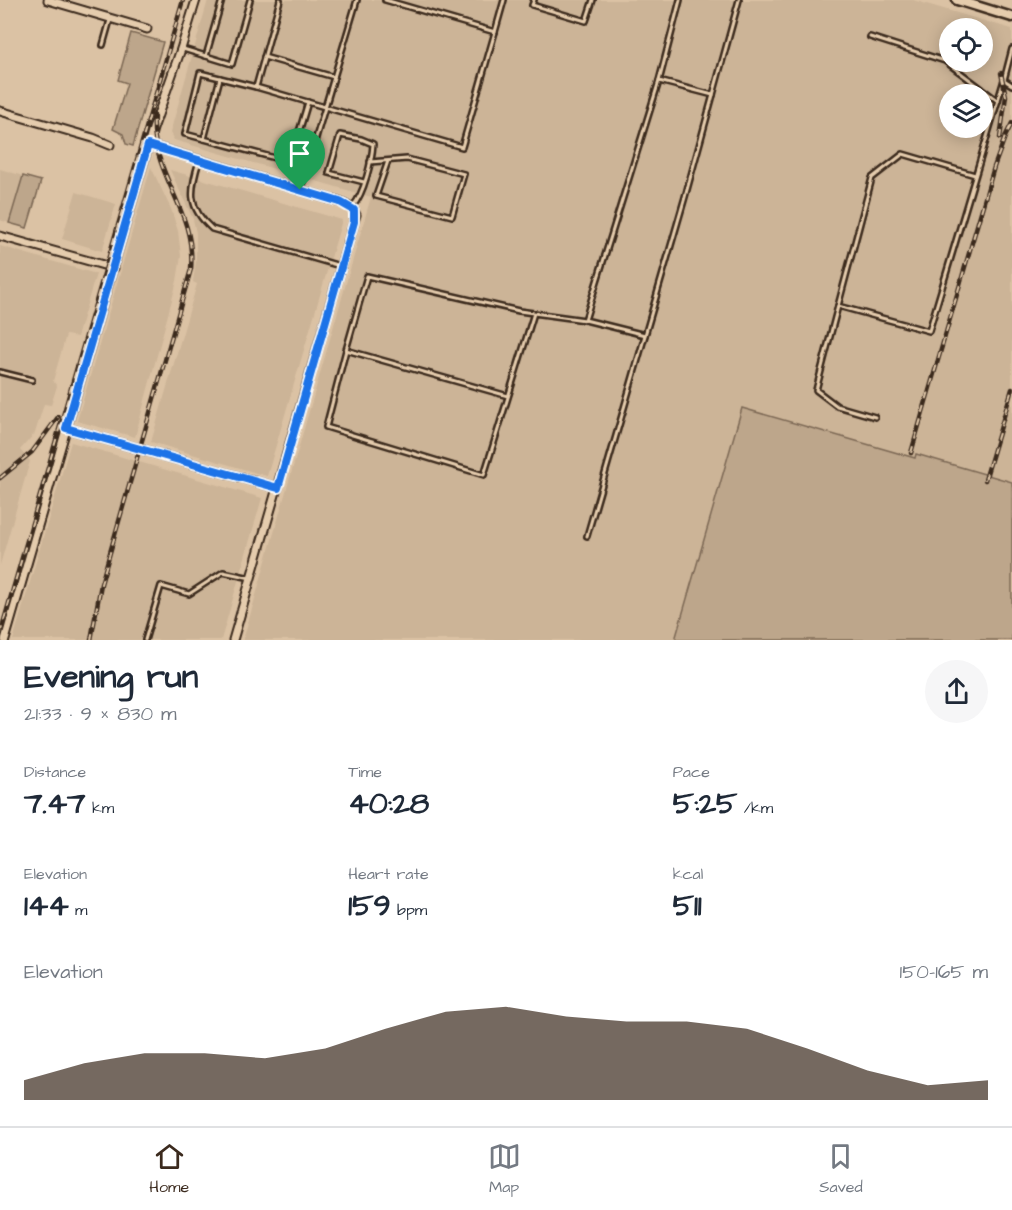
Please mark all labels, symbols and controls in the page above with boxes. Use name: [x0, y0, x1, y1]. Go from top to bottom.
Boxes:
map controls: [939, 18, 993, 138]
button: locate: [939, 18, 993, 72]
button: layers: [939, 84, 993, 138]
pin: [274, 128, 325, 190]
icon: arrive: [283, 137, 316, 170]
text: Evening run: [24, 654, 198, 700]
button: share: [925, 660, 988, 723]
text: 21:33 · 9 × 830 m: [24, 700, 177, 728]
text: Distance: [24, 761, 86, 783]
text: Time: [348, 761, 382, 783]
text: Pace: [673, 761, 710, 783]
text: 7.47: [24, 783, 86, 825]
text: 40:28: [348, 783, 429, 825]
text: 5:25: [673, 783, 737, 825]
text: km: [86, 797, 114, 819]
text: /km: [737, 797, 773, 819]
text: Elevation: [24, 863, 87, 885]
text: Heart rate: [348, 863, 429, 885]
text: kcal: [673, 863, 703, 885]
text: 144: [24, 885, 69, 927]
text: 159: [348, 885, 391, 927]
text: 511: [673, 885, 702, 927]
text: m: [69, 899, 88, 921]
text: bpm: [391, 899, 427, 921]
text: Elevation: [24, 958, 103, 986]
text: 150–165 m: [900, 958, 988, 986]
tab: Home: [149, 1140, 189, 1198]
tab: Map: [488, 1140, 521, 1198]
tab: Saved: [819, 1140, 863, 1198]

